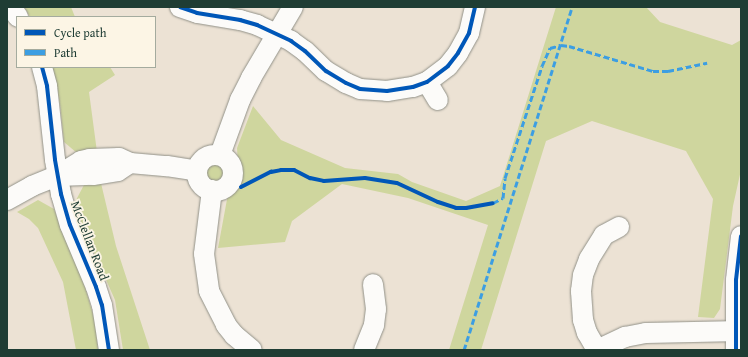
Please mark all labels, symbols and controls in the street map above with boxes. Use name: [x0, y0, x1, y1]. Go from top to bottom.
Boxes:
legend: [16, 16, 156, 68]
text: Cycle path: [54, 24, 106, 41]
text: Path: [54, 44, 77, 61]
street label: McClellan Road: [67, 199, 111, 283]

